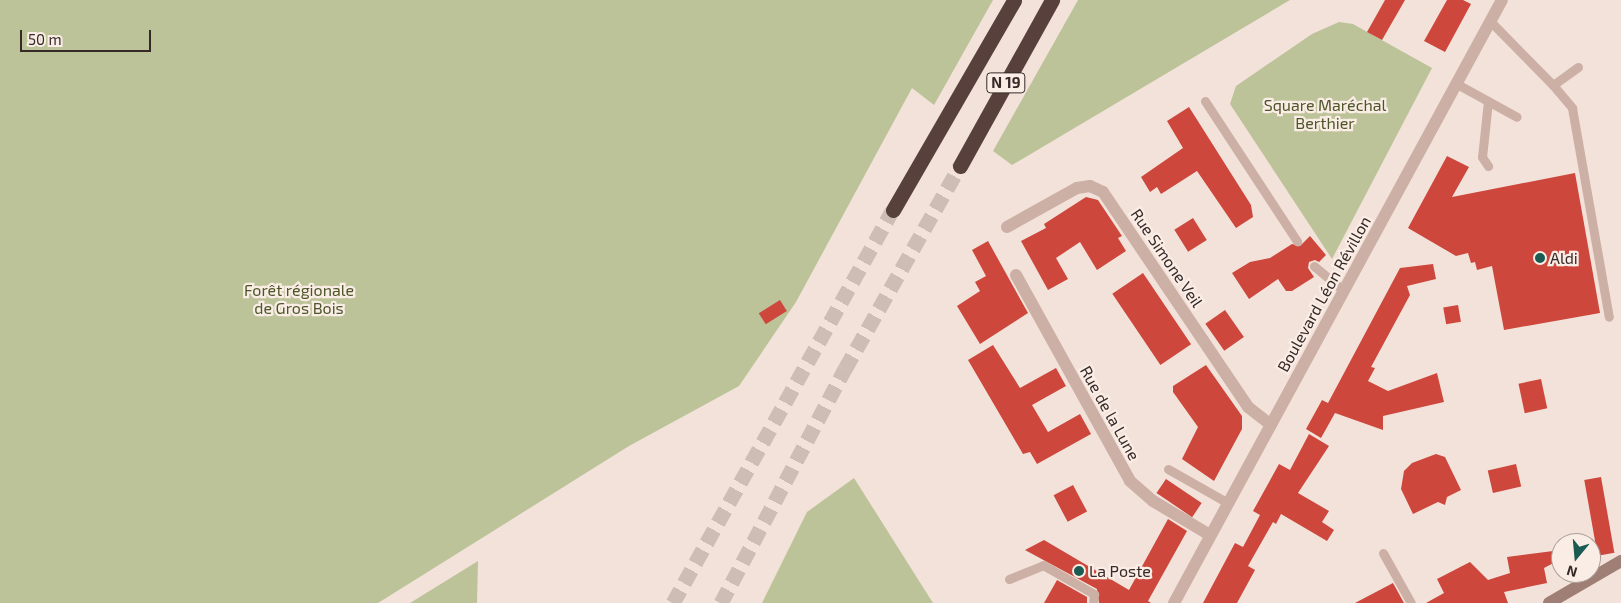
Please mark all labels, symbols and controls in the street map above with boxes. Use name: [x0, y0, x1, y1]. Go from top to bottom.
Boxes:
scale bar: [22, 20, 154, 52]
text: 50 m: [28, 30, 62, 48]
road number: N 19: [986, 70, 1026, 96]
park label: Square Maréchal Berthier: [1264, 95, 1386, 133]
street label: Rue Simone Veil: [1127, 205, 1207, 311]
street label: Boulevard Léon Révillon: [1273, 213, 1375, 375]
place label: Aldi: [1550, 248, 1578, 268]
marker: Aldi: [1534, 252, 1546, 264]
park label: Forêt régionale de Gros Bois: [244, 280, 354, 318]
street label: Rue de la Lune: [1076, 363, 1144, 463]
north arrow: [1551, 533, 1601, 583]
place label: La Poste: [1089, 561, 1151, 581]
text: N: [1564, 562, 1579, 581]
marker: La Poste: [1073, 565, 1085, 577]

